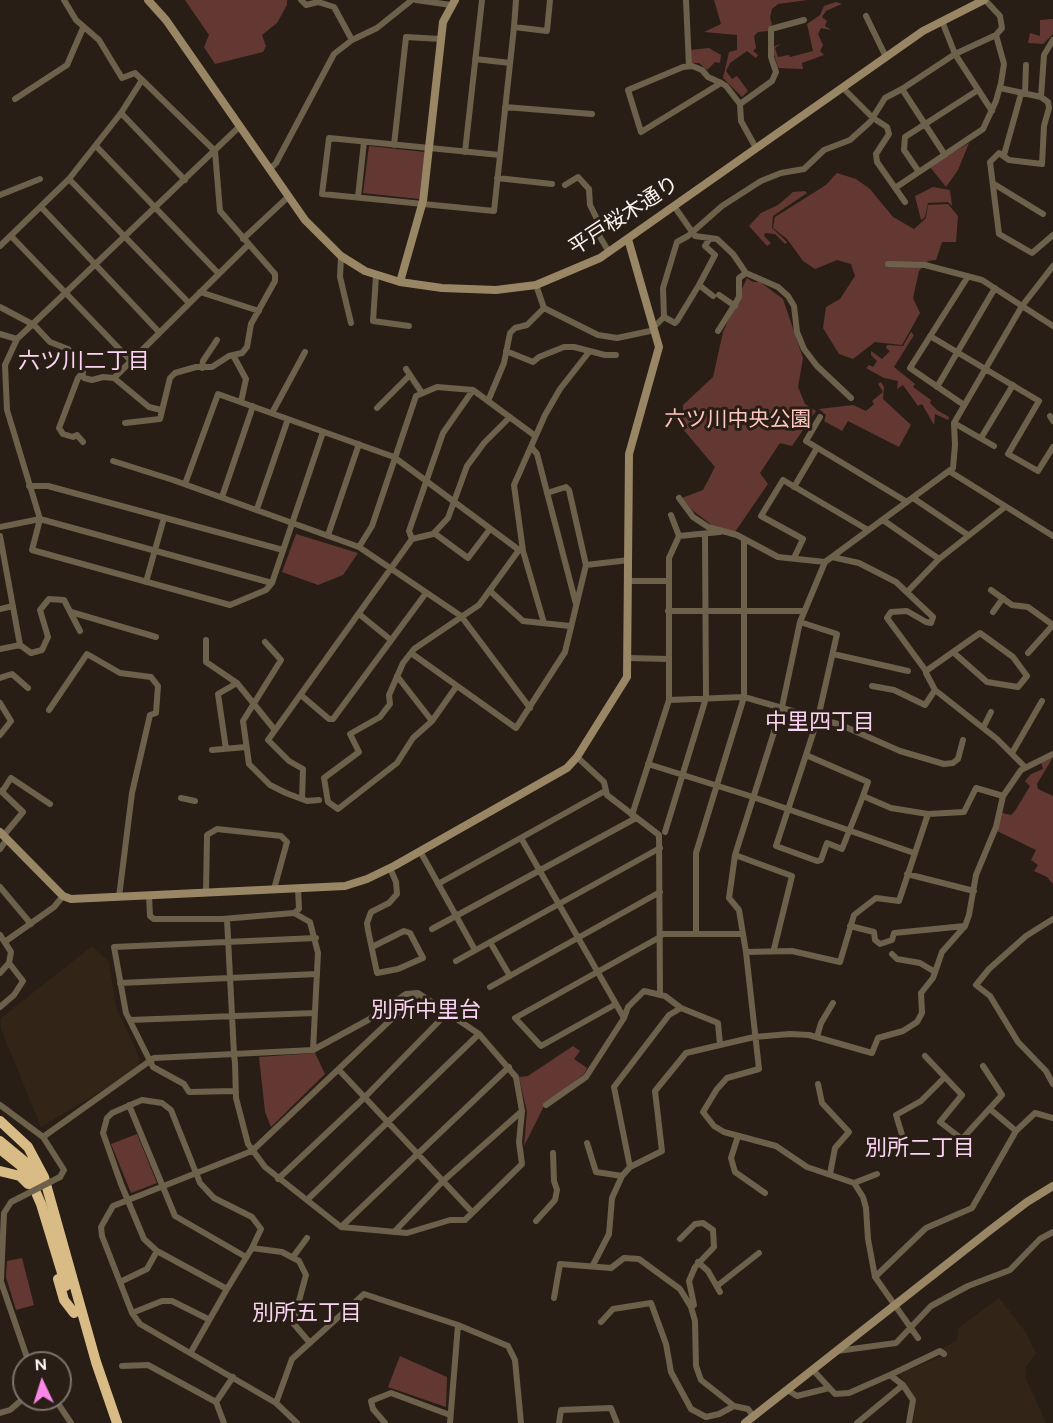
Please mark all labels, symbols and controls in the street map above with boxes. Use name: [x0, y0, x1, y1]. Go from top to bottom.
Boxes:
street label: 平戸桜木通り: [564, 171, 684, 261]
district label: 六ツ川二丁目: [18, 349, 150, 375]
park label: 六ツ川中央公園: [665, 407, 811, 433]
district label: 中里四丁目: [765, 710, 875, 736]
district label: 別所中里台: [371, 998, 481, 1024]
district label: 別所二丁目: [865, 1136, 975, 1162]
district label: 別所五丁目: [252, 1301, 362, 1327]
north arrow: [12, 1351, 72, 1411]
text: N: [34, 1355, 48, 1374]

